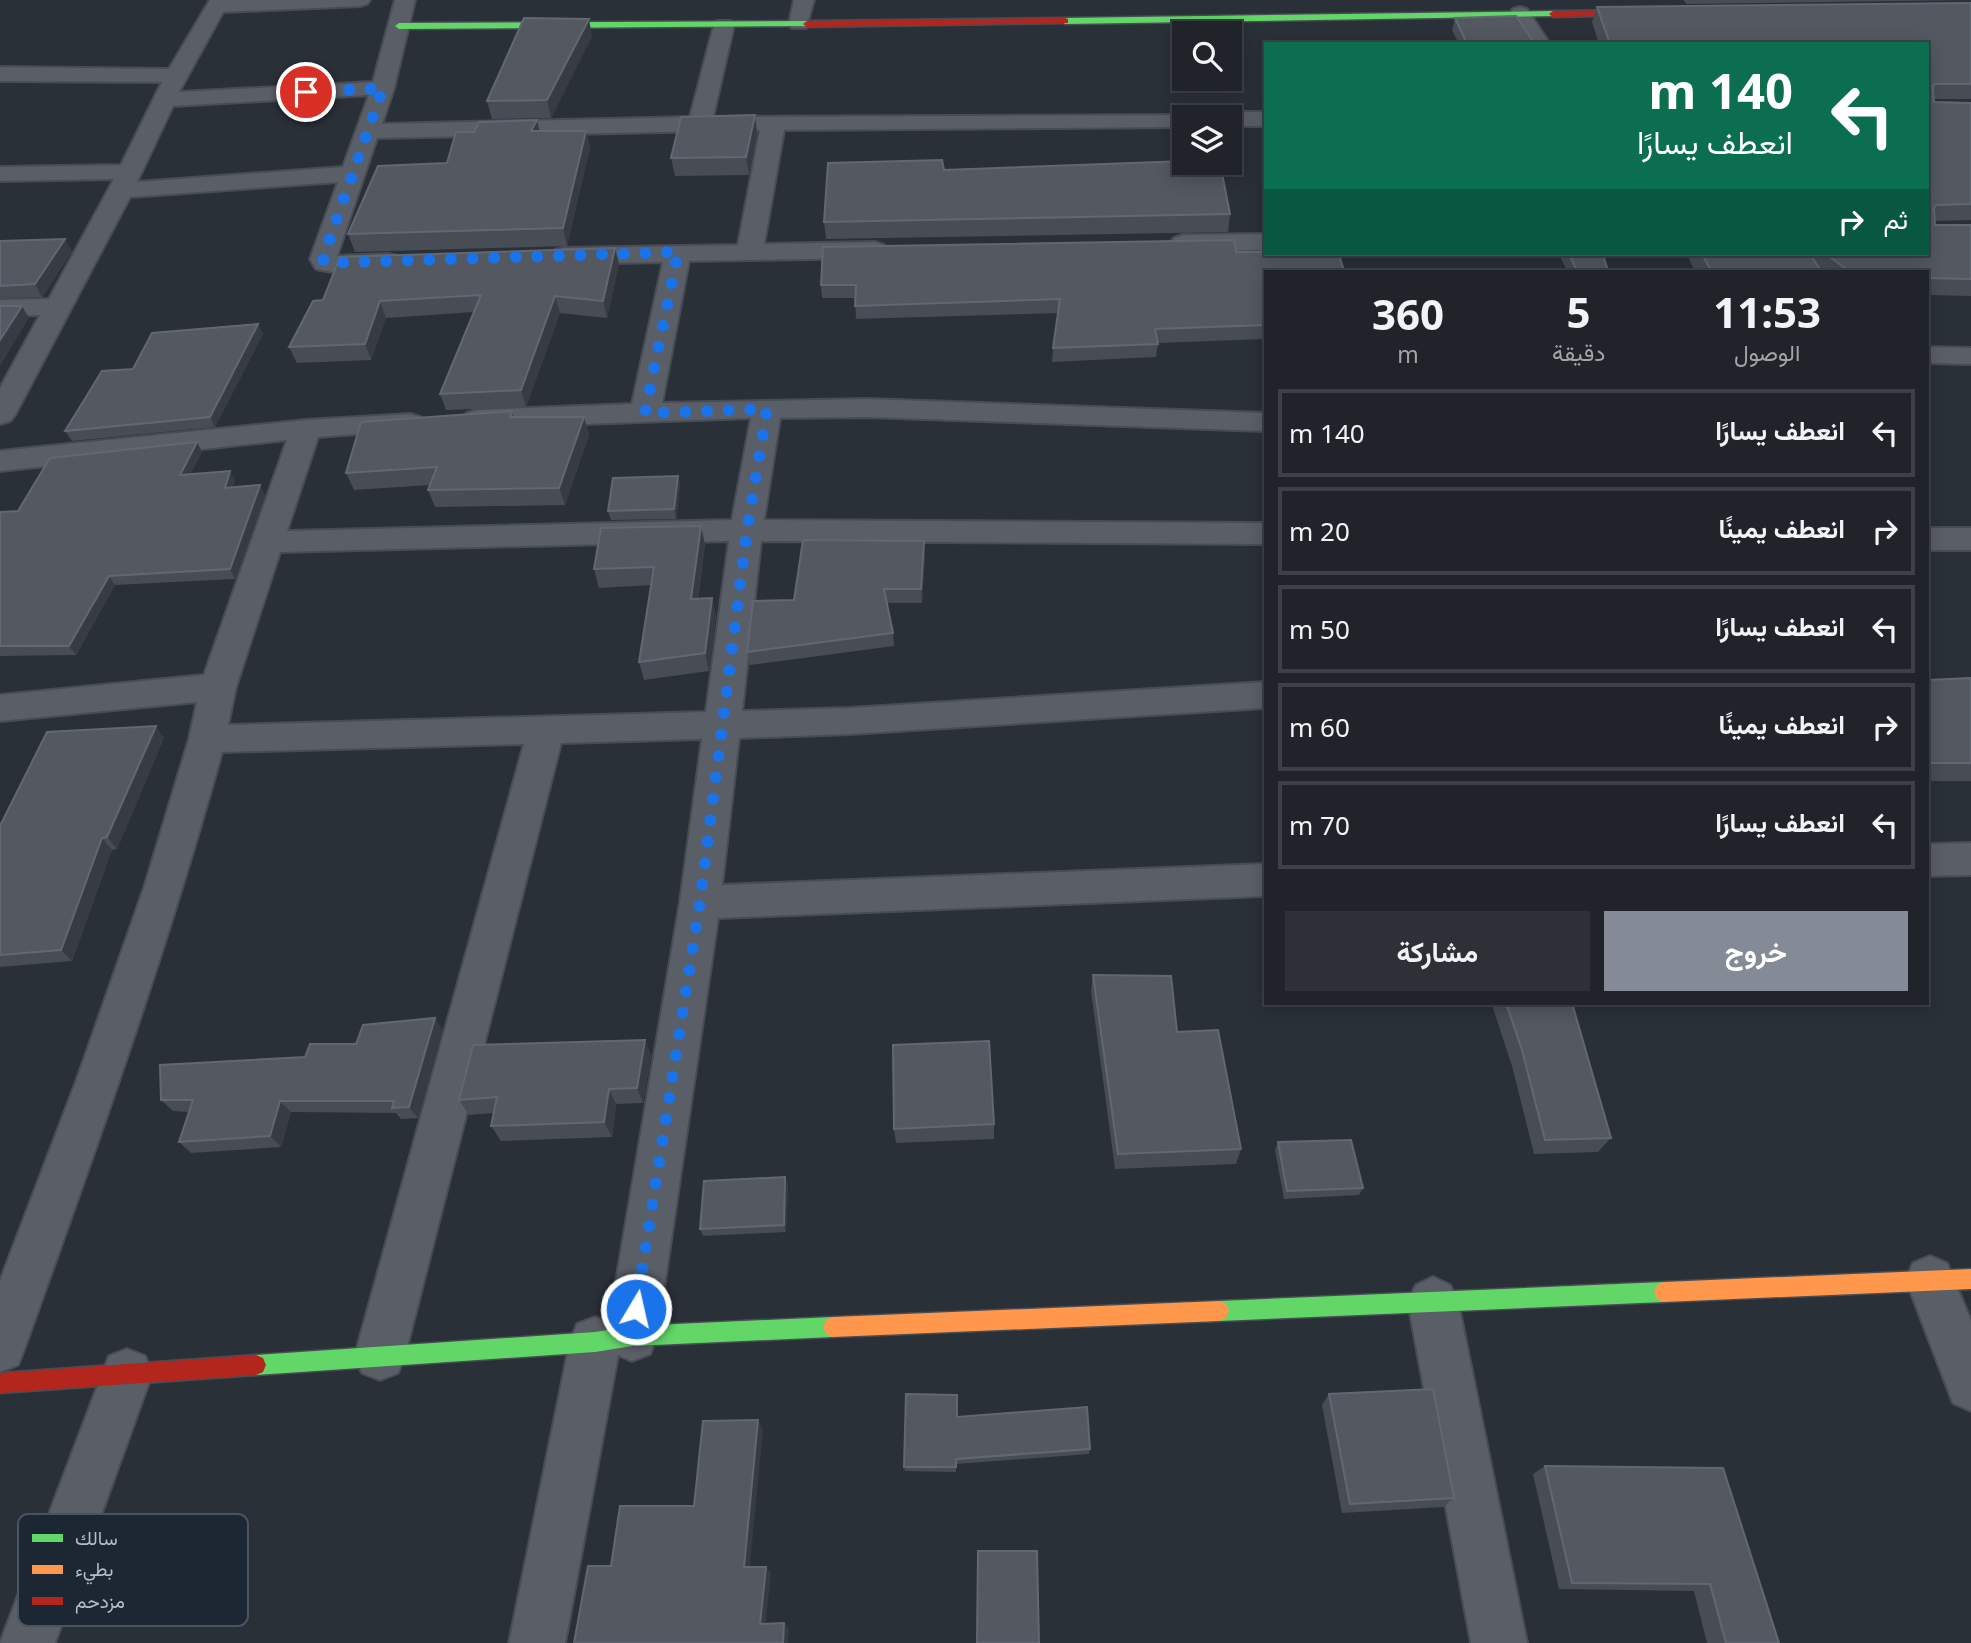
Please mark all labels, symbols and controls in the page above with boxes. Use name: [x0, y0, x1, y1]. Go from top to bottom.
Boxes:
map controls: [1172, 21, 1242, 175]
button: search: [1172, 21, 1242, 91]
text: 140 m: [1648, 57, 1793, 123]
pin: [276, 62, 336, 122]
icon: left: [1817, 70, 1908, 161]
icon: arrive: [287, 73, 325, 111]
button: layers: [1172, 105, 1242, 175]
text: انعطف يسارًا: [1637, 120, 1793, 163]
text: ثم: [1884, 201, 1908, 237]
icon: right: [1832, 203, 1870, 241]
text: 5: [1567, 283, 1591, 340]
text: 11:53: [1713, 283, 1821, 340]
text: 360: [1372, 285, 1444, 342]
text: دقيقة: [1552, 336, 1605, 368]
text: الوصول: [1734, 336, 1800, 368]
text: m: [1397, 338, 1419, 370]
text: انعطف يسارًا: [1715, 412, 1845, 448]
icon: left: [1866, 414, 1904, 452]
text: 140 m: [1289, 415, 1365, 451]
text: انعطف يمينًا: [1718, 510, 1845, 546]
icon: right: [1866, 512, 1904, 550]
text: 20 m: [1289, 513, 1350, 549]
text: انعطف يسارًا: [1715, 608, 1845, 644]
icon: left: [1866, 610, 1904, 648]
text: 50 m: [1289, 611, 1350, 647]
text: انعطف يمينًا: [1718, 706, 1845, 742]
icon: right: [1866, 708, 1904, 746]
text: 60 m: [1289, 709, 1350, 745]
text: انعطف يسارًا: [1715, 804, 1845, 840]
icon: left: [1866, 806, 1904, 844]
text: 70 m: [1289, 807, 1350, 843]
button: مشاركة: [1285, 911, 1590, 991]
button: خروج: [1604, 911, 1908, 991]
position arrow: [599, 1272, 673, 1346]
legend: [18, 1514, 248, 1626]
text: سالك: [75, 1525, 118, 1551]
text: بطيء: [75, 1556, 113, 1585]
text: مزدحم: [75, 1588, 125, 1614]

